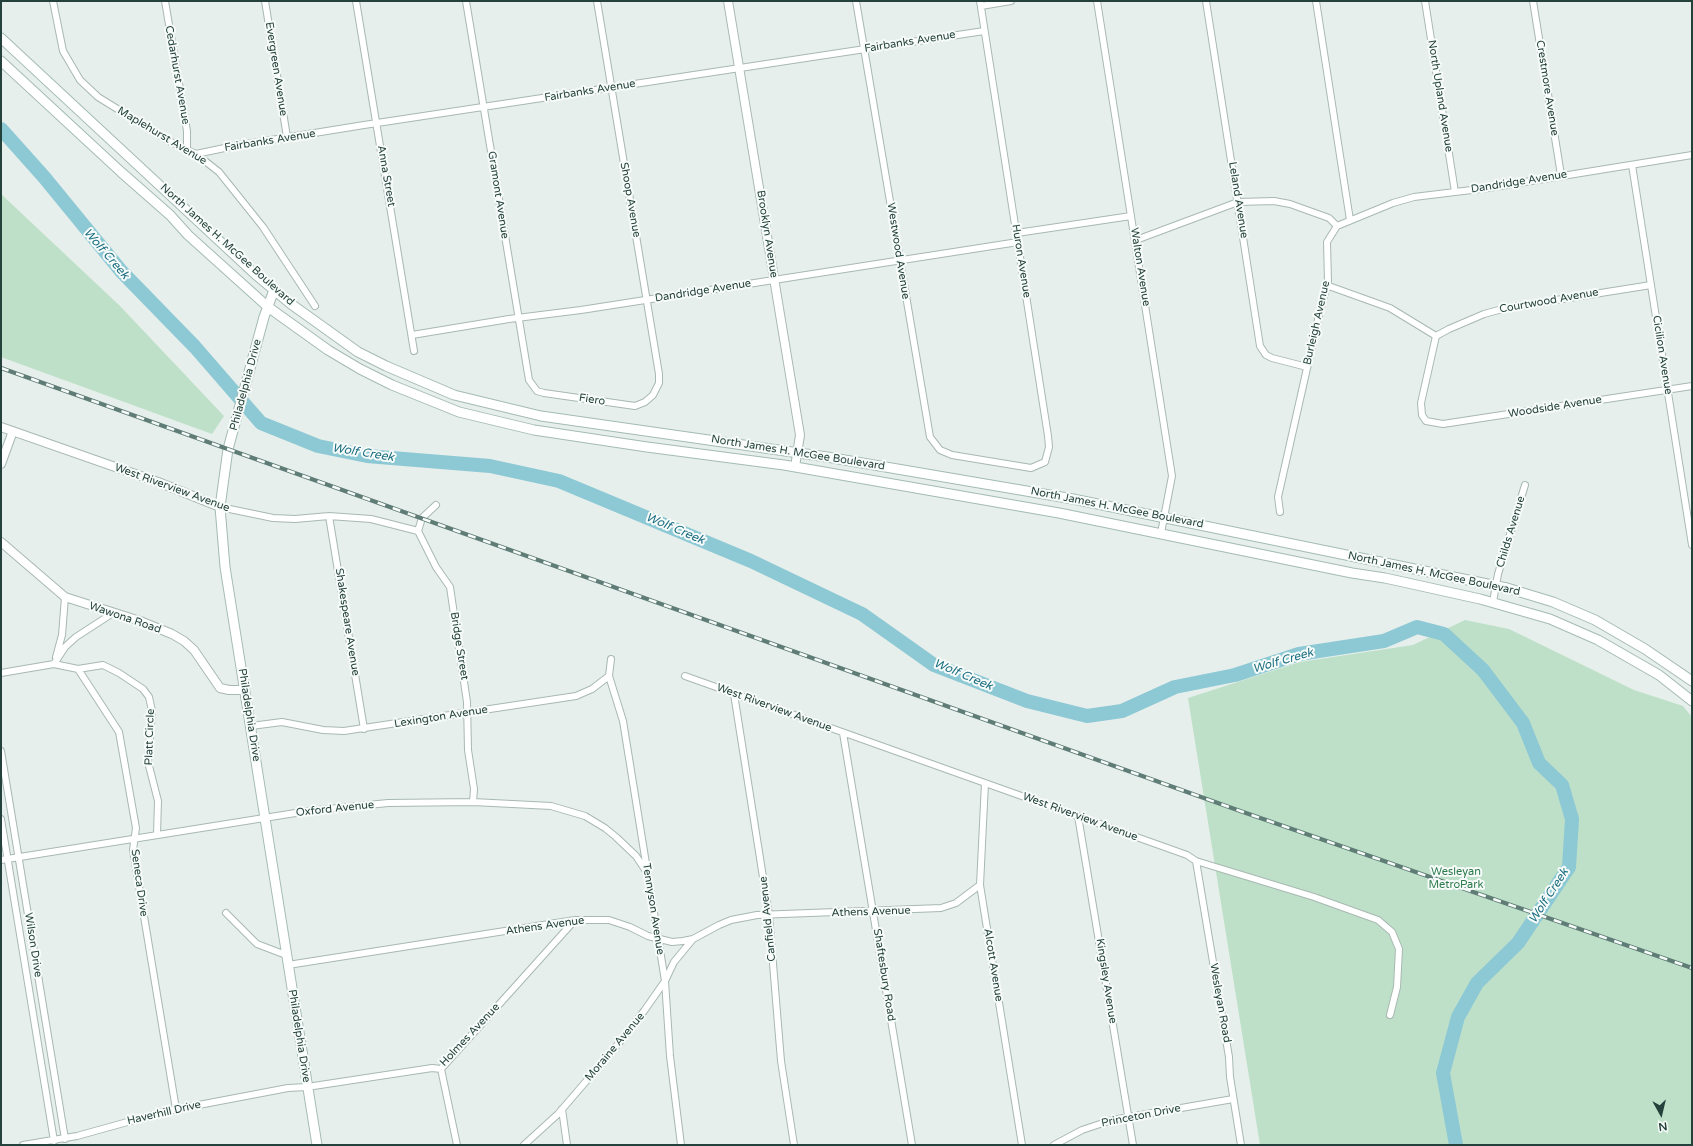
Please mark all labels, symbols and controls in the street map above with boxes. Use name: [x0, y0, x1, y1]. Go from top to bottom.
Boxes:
street label: Evergreen Avenue: [262, 21, 290, 117]
street label: Cedarhurst Avenue: [162, 24, 192, 126]
street label: Fairbanks Avenue: [863, 28, 957, 56]
street label: North Upland Avenue: [1425, 39, 1455, 153]
street label: Crestmore Avenue: [1533, 39, 1561, 137]
street label: Fairbanks Avenue: [543, 77, 637, 105]
street label: Maplehurst Avenue: [115, 104, 209, 168]
street label: Fairbanks Avenue: [223, 127, 317, 155]
street label: Anna Street: [374, 144, 398, 208]
street label: Gramont Avenue: [485, 150, 511, 240]
street label: Shoop Avenue: [617, 161, 643, 239]
street label: Leland Avenue: [1225, 161, 1251, 239]
street label: Dandridge Avenue: [1470, 168, 1568, 196]
street label: North James H. McGee Boulevard: [157, 181, 297, 309]
street label: Brooklyn Avenue: [754, 189, 780, 279]
street label: Westwood Avenue: [884, 202, 912, 300]
street label: Huron Avenue: [1009, 223, 1033, 299]
water label: Wolf Creek: [80, 226, 132, 282]
street label: Walton Avenue: [1127, 227, 1153, 307]
street label: Dandridge Avenue: [654, 277, 752, 305]
street label: Burleigh Avenue: [1301, 280, 1333, 366]
street label: Courtwood Avenue: [1498, 286, 1600, 316]
street label: Cicilion Avenue: [1649, 314, 1675, 396]
street label: Philadelphia Drive: [227, 338, 265, 432]
street label: Fiero: [578, 391, 606, 409]
street label: Woodside Avenue: [1507, 393, 1603, 421]
street label: North James H. McGee Boulevard: [710, 433, 886, 473]
water label: Wolf Creek: [331, 441, 395, 465]
street label: West Riverview Avenue: [113, 461, 231, 515]
street label: North James H. McGee Boulevard: [1029, 485, 1205, 531]
street label: Childs Avenue: [1494, 495, 1528, 569]
water label: Wolf Creek: [643, 510, 707, 548]
street label: North James H. McGee Boulevard: [1347, 549, 1521, 599]
street label: Shakespeare Avenue: [332, 567, 362, 677]
street label: Wawona Road: [87, 599, 163, 637]
street label: Bridge Street: [447, 611, 471, 681]
water label: Wolf Creek: [1251, 645, 1315, 677]
water label: Wolf Creek: [931, 656, 995, 694]
street label: Philadelphia Drive: [235, 667, 263, 763]
street label: West Riverview Avenue: [715, 681, 833, 735]
street label: Lexington Avenue: [393, 703, 489, 731]
street label: Platt Circle: [142, 708, 158, 766]
street label: West Riverview Avenue: [1021, 790, 1139, 844]
street label: Oxford Avenue: [295, 798, 375, 820]
street label: Seneca Drive: [128, 848, 150, 918]
street label: Tennyson Avenue: [639, 862, 667, 956]
park label: Wesleyan MetroPark: [1429, 865, 1483, 891]
water label: Wolf Creek: [1526, 866, 1572, 926]
street label: Canfield Avenue: [757, 876, 779, 962]
street label: Athens Avenue: [831, 904, 911, 920]
street label: Wilson Drive: [21, 912, 45, 978]
street label: Athens Avenue: [505, 914, 585, 938]
street label: Alcott Avenue: [981, 927, 1005, 1003]
street label: Shaftesbury Road: [870, 928, 898, 1022]
street label: Kingsley Avenue: [1093, 937, 1119, 1025]
street label: Wesleyan Road: [1207, 962, 1233, 1044]
street label: Philadelphia Drive: [285, 988, 313, 1084]
street label: Holmes Avenue: [437, 1001, 503, 1069]
street label: Moraine Avenue: [582, 1010, 648, 1084]
north arrow: [1641, 1094, 1681, 1134]
street label: Haverhill Drive: [126, 1098, 202, 1128]
street label: Princeton Drive: [1100, 1102, 1182, 1130]
text: N: [1657, 1119, 1668, 1133]

